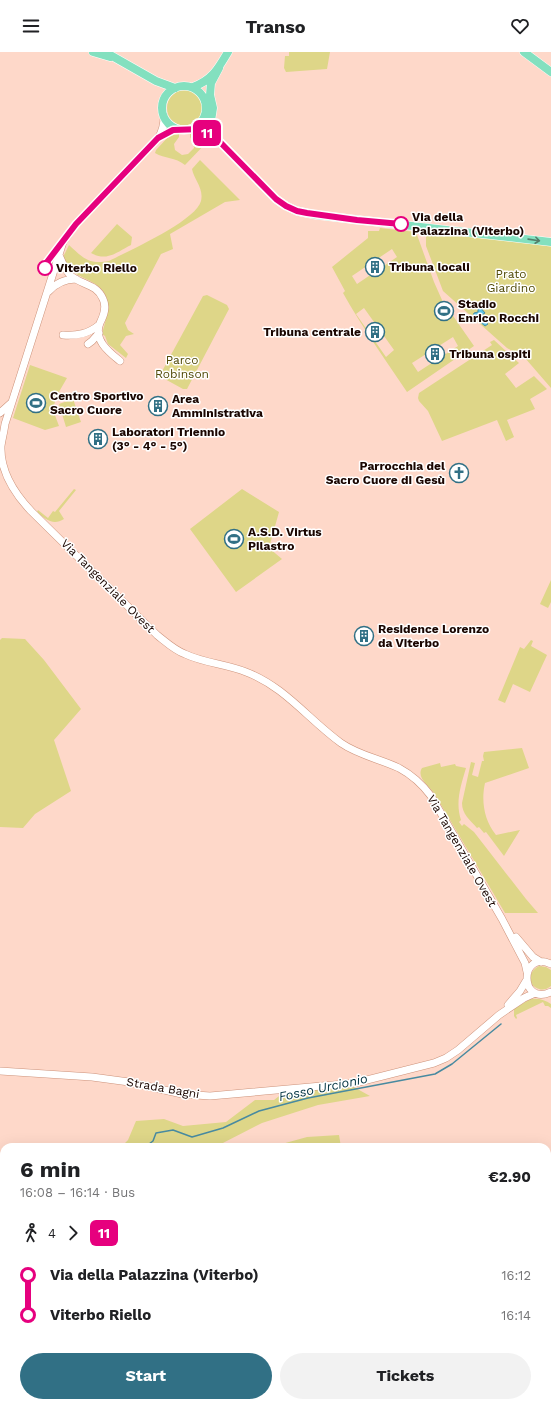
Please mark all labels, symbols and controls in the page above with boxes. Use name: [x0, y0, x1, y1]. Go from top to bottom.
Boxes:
icon: menu: [20, 15, 42, 37]
icon: heart: [509, 15, 531, 37]
text: Transo: [245, 16, 306, 37]
line badge: 11: [189, 120, 225, 146]
text: 11: [201, 125, 213, 141]
place label: Via della Palazzina (Viterbo): [412, 210, 524, 238]
marker: Via della Palazzina (Viterbo): [393, 216, 409, 232]
one-way arrow: [527, 236, 540, 244]
building icon: Tribuna locali: [364, 256, 386, 278]
marker: Viterbo Riello: [37, 260, 53, 276]
place label: Tribuna locali: [389, 260, 470, 274]
place label: Viterbo Riello: [56, 261, 137, 275]
park label: Prato Giardino: [487, 267, 535, 295]
place label: Stadio Enrico Rocchi: [458, 297, 539, 325]
sports icon: Stadio Enrico Rocchi: [433, 300, 455, 322]
building icon: Tribuna centrale: [364, 321, 386, 343]
place label: Tribuna centrale: [263, 325, 361, 339]
building icon: Tribuna ospiti: [424, 343, 446, 365]
place label: Tribuna ospiti: [449, 347, 531, 361]
park label: Parco Robinson: [155, 353, 209, 381]
place label: Centro Sportivo Sacro Cuore: [50, 389, 143, 417]
sports icon: Centro Sportivo Sacro Cuore: [25, 392, 47, 414]
place label: Area Amministrativa: [172, 392, 263, 420]
building icon: Area Amministrativa: [147, 395, 169, 417]
place label: Laboratori Triennio (3° - 4° - 5°): [112, 425, 225, 453]
building icon: Laboratori Triennio (3° - 4° - 5°): [87, 428, 109, 450]
place label: Parrocchia del Sacro Cuore di Gesù: [326, 459, 445, 487]
church icon: Parrocchia del Sacro Cuore di Gesù: [448, 462, 470, 484]
place label: A.S.D. Virtus Pilastro: [248, 525, 322, 553]
sports icon: A.S.D. Virtus Pilastro: [223, 528, 245, 550]
street label: Via Tangenziale Ovest: [58, 536, 158, 636]
place label: Residence Lorenzo da Viterbo: [378, 622, 489, 650]
building icon: Residence Lorenzo da Viterbo: [353, 625, 375, 647]
street label: Via Tangenziale Ovest: [424, 793, 500, 909]
water label: Fosso Urcionio: [277, 1071, 369, 1104]
street label: Strada Bagni: [125, 1075, 201, 1101]
text: 6 min: [20, 1157, 81, 1182]
text: €2.90: [488, 1168, 531, 1186]
text: 16:08 – 16:14 · Bus: [20, 1185, 135, 1200]
icon: walk: [20, 1222, 42, 1244]
icon: forward: [62, 1222, 84, 1244]
text: 11: [98, 1225, 110, 1241]
text: 4: [48, 1226, 56, 1241]
text: Via della Palazzina (Viterbo): [50, 1266, 259, 1284]
text: 16:12: [502, 1268, 531, 1283]
text: Viterbo Riello: [50, 1306, 151, 1324]
text: 16:14: [501, 1308, 531, 1323]
button: Start: [20, 1353, 272, 1399]
button: Tickets: [280, 1353, 531, 1399]

